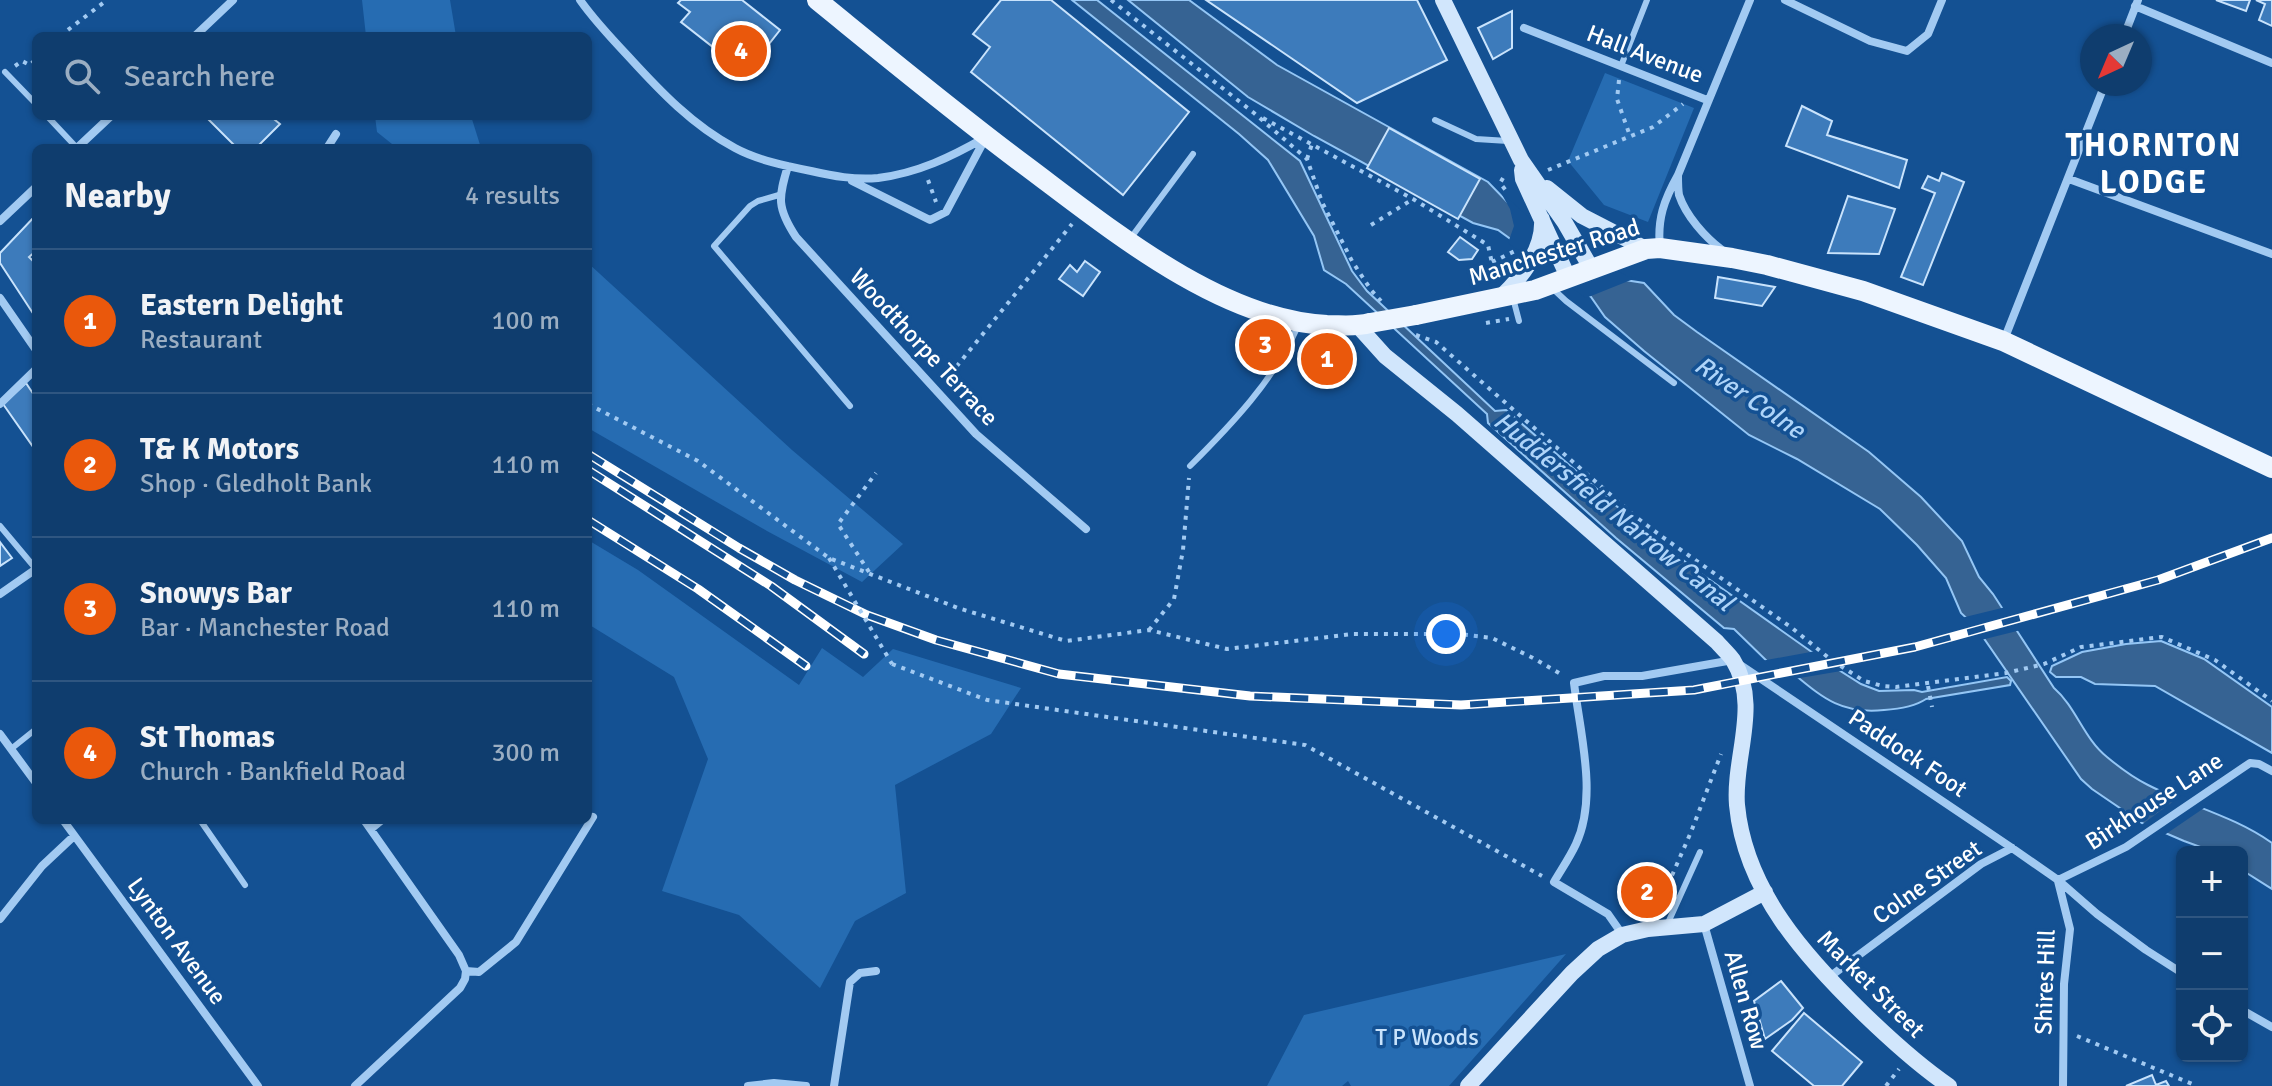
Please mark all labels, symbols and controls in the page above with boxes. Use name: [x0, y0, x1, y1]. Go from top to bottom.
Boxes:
street label: Hall Avenue: [1582, 18, 1708, 90]
pin: 4: [715, 21, 767, 81]
north arrow: [2080, 24, 2152, 96]
search box: [32, 32, 592, 120]
icon: search: [60, 54, 104, 98]
text: Search here: [124, 58, 275, 95]
district label: THORNTON LODGE: [2066, 126, 2242, 202]
text: Nearby: [64, 175, 171, 217]
text: 4 results: [465, 180, 560, 212]
street label: Manchester Road: [1465, 212, 1643, 292]
street label: Woodthorpe Terrace: [843, 262, 1005, 432]
text: Eastern Delight: [140, 287, 343, 324]
text: 1: [83, 305, 97, 337]
text: 100 m: [491, 305, 560, 337]
pin: 3: [1239, 315, 1291, 375]
text: Restaurant: [140, 324, 262, 356]
pin: 1: [1301, 329, 1353, 389]
water label: River Colne: [1688, 349, 1812, 447]
water label: Huddersfield Narrow Canal: [1487, 405, 1742, 620]
text: T& K Motors: [140, 431, 299, 468]
text: 2: [83, 449, 97, 481]
text: 110 m: [491, 449, 560, 481]
text: Shop · Gledholt Bank: [140, 468, 372, 500]
text: Snowys Bar: [140, 575, 292, 612]
text: 3: [83, 593, 97, 625]
text: 110 m: [491, 593, 560, 625]
text: Bar · Manchester Road: [140, 612, 390, 644]
your location: [1426, 614, 1466, 654]
street label: Paddock Foot: [1843, 702, 1973, 804]
text: St Thomas: [140, 719, 275, 756]
text: 4: [83, 737, 97, 769]
text: 300 m: [491, 737, 560, 769]
street label: Birkhouse Lane: [2080, 745, 2228, 857]
text: Church · Bankfield Road: [140, 756, 406, 788]
street label: Colne Street: [1866, 833, 1988, 931]
map controls: [2176, 846, 2248, 1062]
button: +: [2176, 846, 2248, 918]
pin: 2: [1621, 862, 1673, 922]
street label: Lynton Avenue: [121, 872, 233, 1010]
button: −: [2176, 918, 2248, 990]
street label: Market Street: [1811, 924, 1931, 1044]
street label: Shires Hill: [2028, 929, 2062, 1035]
street label: Allen Row: [1718, 947, 1774, 1053]
button: locate: [2176, 990, 2248, 1062]
park label: T P Woods: [1375, 1022, 1479, 1052]

